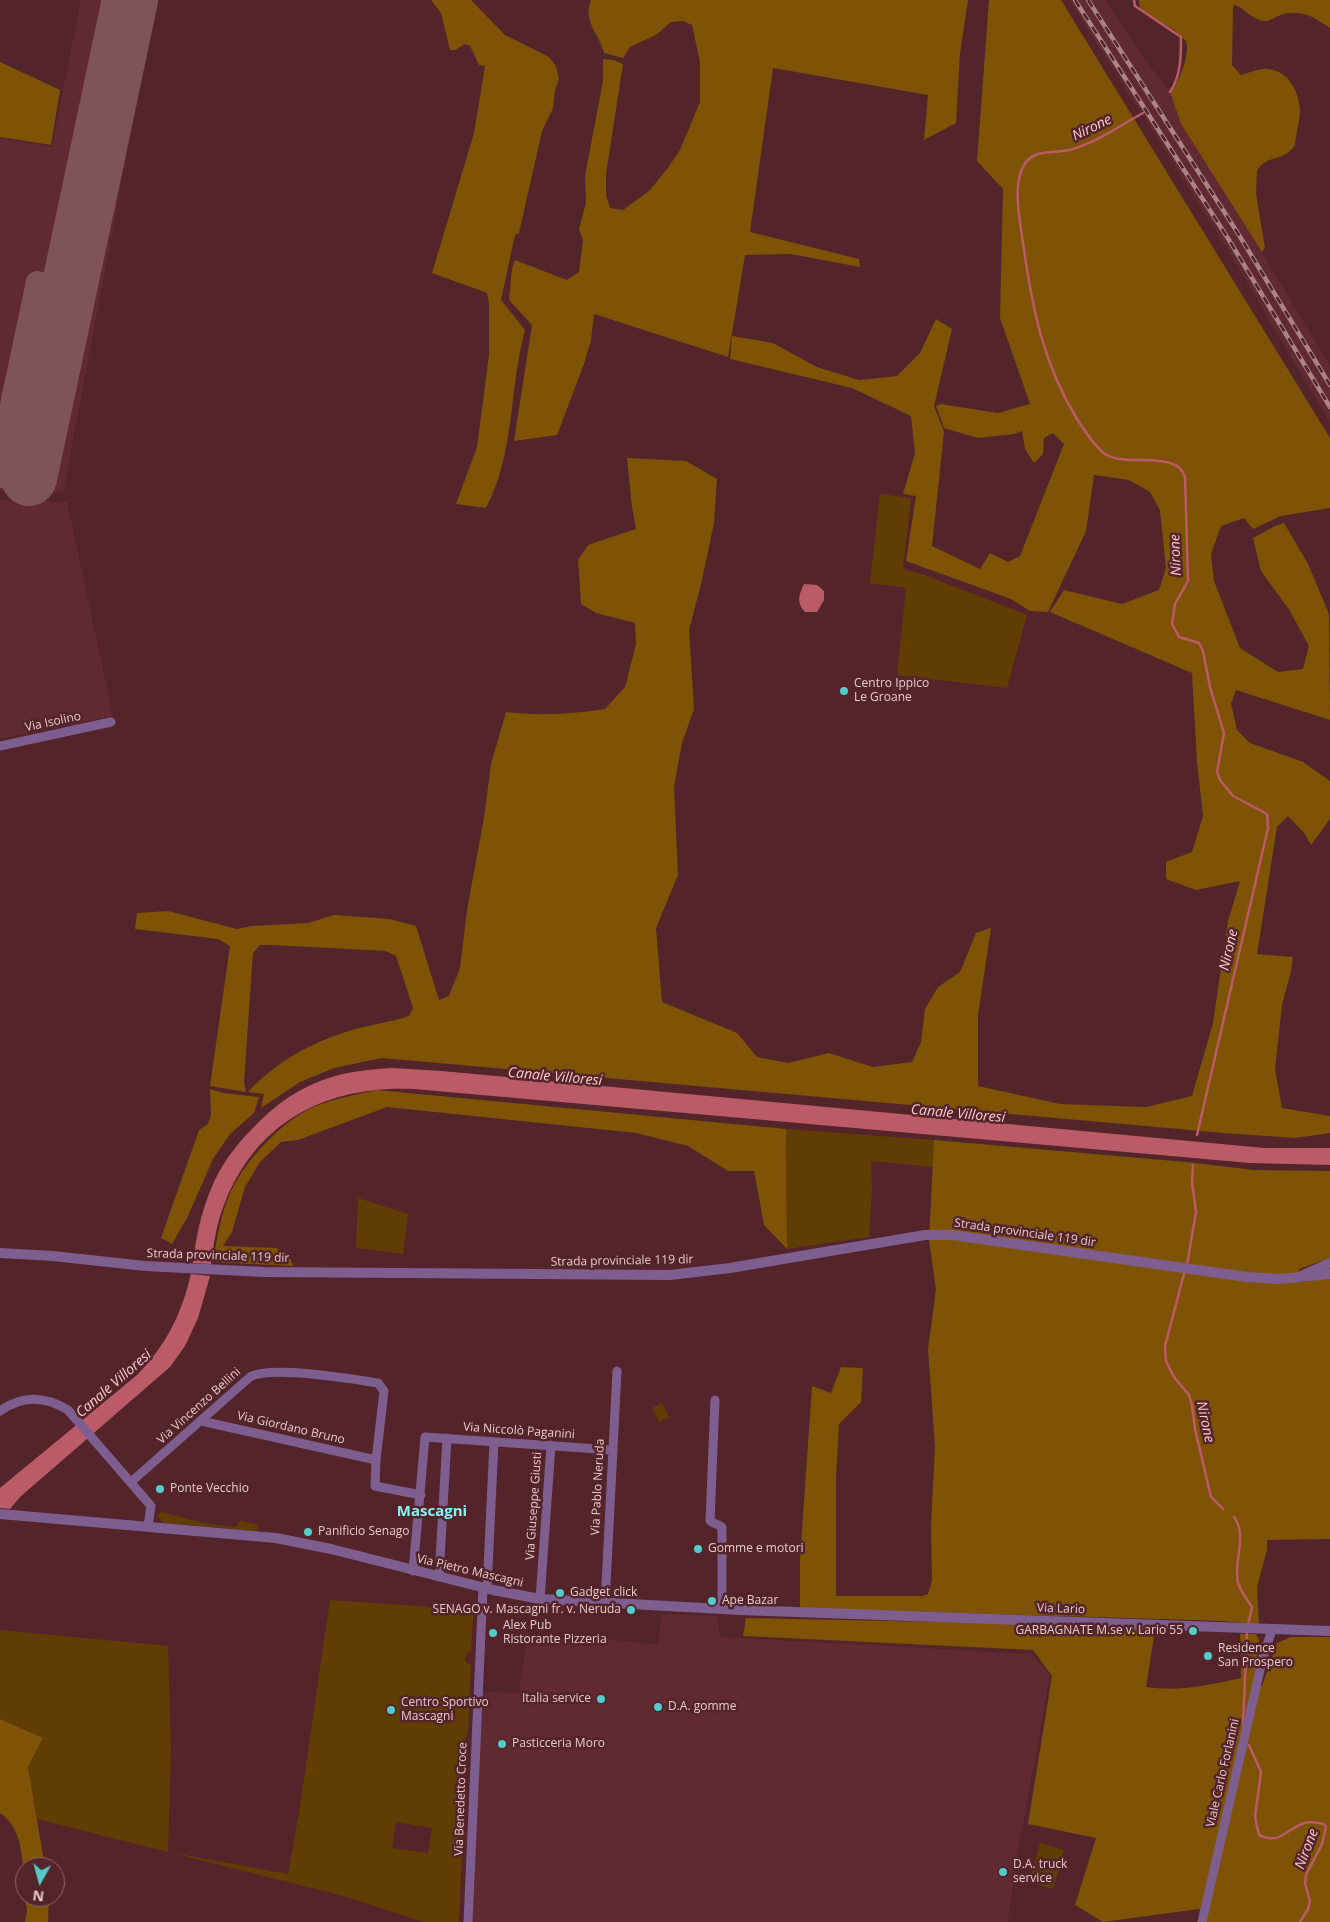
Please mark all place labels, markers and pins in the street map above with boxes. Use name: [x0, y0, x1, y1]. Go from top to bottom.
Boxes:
place label: Centro Ippico Le Groane: [854, 677, 929, 705]
marker: Centro Ippico Le Groane: [838, 685, 850, 697]
place label: Ponte Vecchio: [170, 1482, 249, 1496]
marker: Ponte Vecchio: [154, 1483, 166, 1495]
place label: Panificio Senago: [318, 1525, 410, 1539]
marker: Panificio Senago: [302, 1526, 314, 1538]
place label: Gomme e motori: [708, 1542, 804, 1556]
marker: Gomme e motori: [692, 1543, 704, 1555]
place label: Gadget click: [570, 1586, 637, 1600]
marker: Gadget click: [554, 1587, 566, 1599]
place label: Ape Bazar: [722, 1594, 778, 1608]
marker: Ape Bazar: [706, 1595, 718, 1607]
place label: SENAGO v. Mascagni fr. v. Neruda: [433, 1603, 621, 1617]
marker: SENAGO v. Mascagni fr. v. Neruda: [625, 1604, 637, 1616]
place label: Alex Pub Ristorante Pizzeria: [503, 1619, 607, 1647]
place label: GARBAGNATE M.se v. Lario 55: [1015, 1624, 1183, 1638]
marker: GARBAGNATE M.se v. Lario 55: [1187, 1625, 1199, 1637]
marker: Alex Pub Ristorante Pizzeria: [487, 1627, 499, 1639]
place label: Residence San Prospero: [1218, 1642, 1293, 1670]
marker: Residence San Prospero: [1202, 1650, 1214, 1662]
place label: Italia service: [522, 1692, 591, 1706]
marker: Italia service: [595, 1693, 607, 1705]
place label: Centro Sportivo Mascagni: [401, 1696, 489, 1724]
place label: D.A. gomme: [668, 1700, 736, 1714]
marker: D.A. gomme: [652, 1701, 664, 1713]
marker: Centro Sportivo Mascagni: [385, 1704, 397, 1716]
place label: Pasticceria Moro: [512, 1737, 605, 1751]
marker: Pasticceria Moro: [496, 1738, 508, 1750]
place label: D.A. truck service: [1013, 1858, 1067, 1886]
marker: D.A. truck service: [997, 1866, 1009, 1878]

